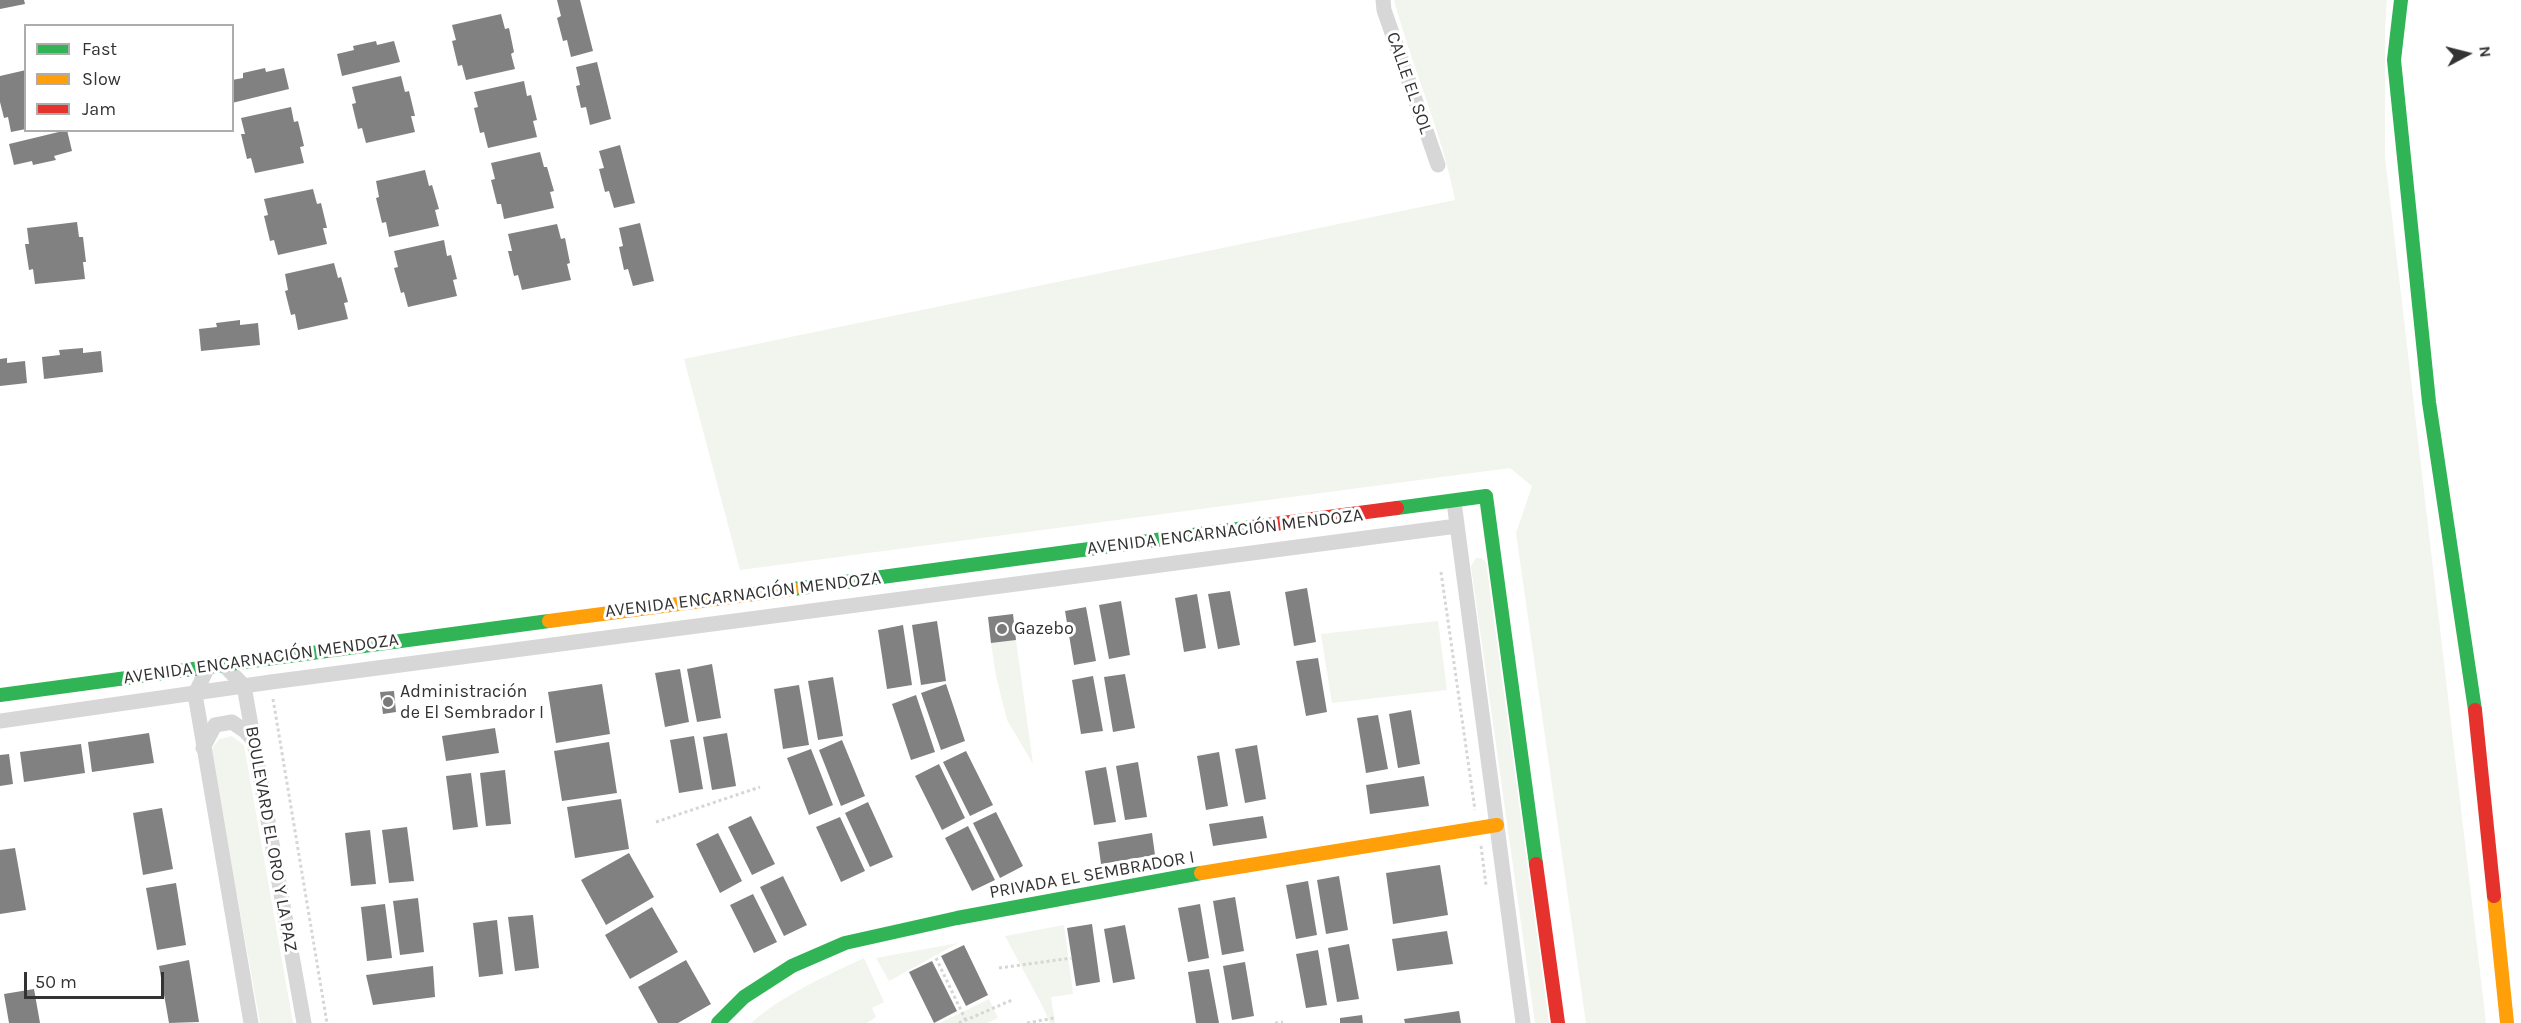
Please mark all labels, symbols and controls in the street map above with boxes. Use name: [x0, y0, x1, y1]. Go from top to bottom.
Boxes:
legend: [24, 24, 234, 132]
north arrow: [2437, 24, 2497, 84]
street label: CALLE EL SOL: [1381, 29, 1437, 137]
text: Fast: [82, 38, 117, 60]
text: N: [2475, 45, 2495, 59]
text: Slow: [82, 68, 121, 90]
text: Jam: [82, 98, 116, 120]
street label: AVENIDA ENCARNACIÓN MENDOZA: [1086, 504, 1364, 560]
street label: AVENIDA ENCARNACIÓN MENDOZA: [604, 567, 882, 623]
place label: Gazebo: [1014, 618, 1074, 640]
marker: Gazebo: [995, 622, 1009, 636]
street label: AVENIDA ENCARNACIÓN MENDOZA: [122, 629, 400, 689]
place label: Administración de El Sembrador I: [400, 681, 544, 724]
marker: Administración de El Sembrador I: [381, 695, 395, 709]
street label: BOULEVARD EL ORO Y LA PAZ: [240, 724, 302, 954]
street label: PRIVADA EL SEMBRADOR I: [988, 846, 1196, 904]
scale bar: [27, 960, 166, 998]
text: 50 m: [35, 971, 77, 993]

